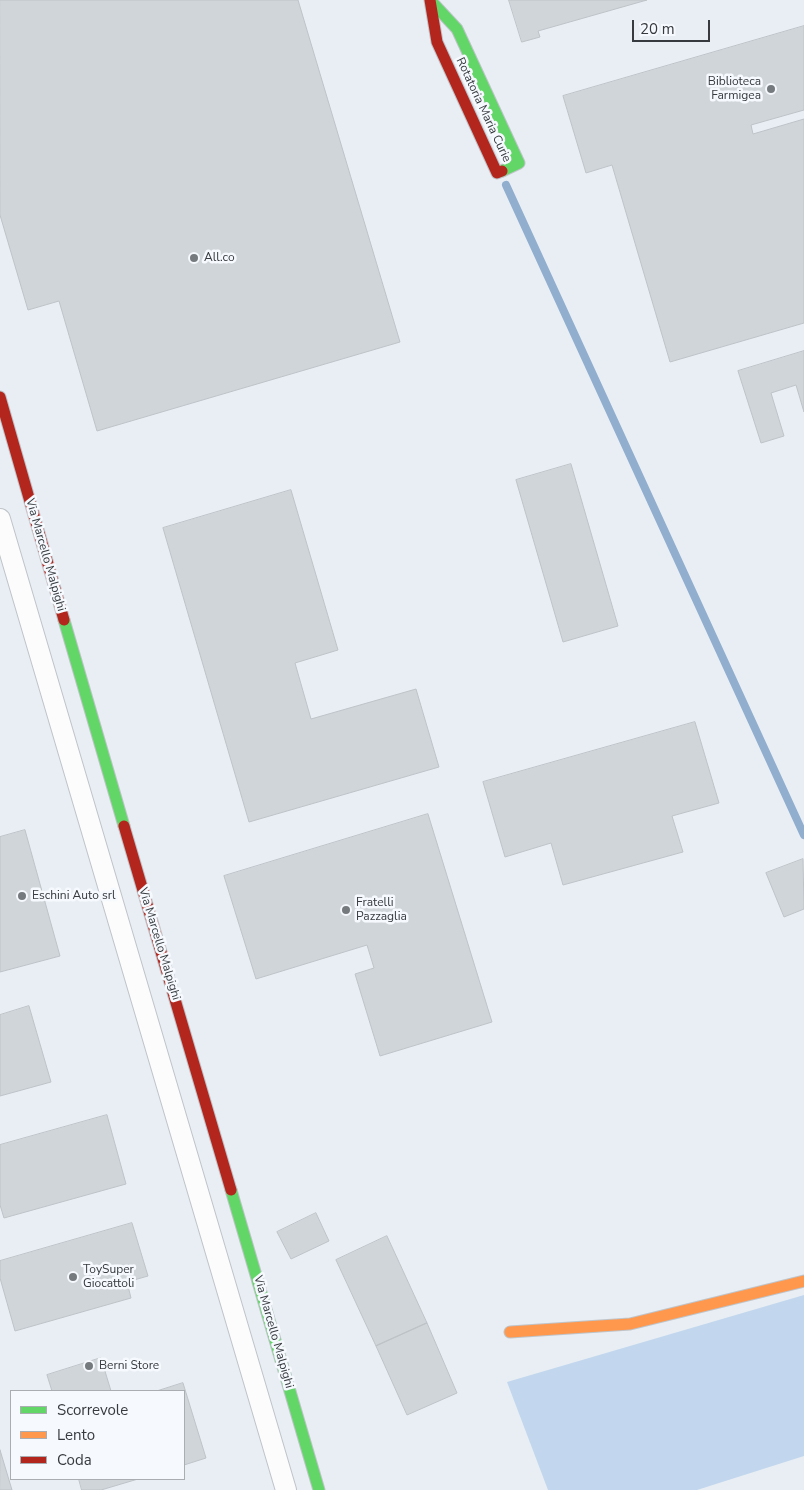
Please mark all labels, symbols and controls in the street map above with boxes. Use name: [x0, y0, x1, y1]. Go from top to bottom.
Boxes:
scale bar: [634, 10, 712, 42]
text: 20 m: [640, 19, 675, 39]
street label: Rotatoria Maria Curie: [452, 55, 514, 165]
place label: Biblioteca Farmigea: [708, 75, 761, 103]
marker: Biblioteca Farmigea: [765, 83, 777, 95]
place label: All.co: [204, 251, 235, 265]
marker: All.co: [188, 252, 200, 264]
street label: Via Marcello Malpighi: [22, 497, 68, 613]
street label: Via Marcello Malpighi: [135, 886, 183, 1002]
place label: Eschini Auto srl: [32, 889, 116, 903]
marker: Eschini Auto srl: [16, 890, 28, 902]
place label: Fratelli Pazzaglia: [356, 896, 407, 924]
marker: Fratelli Pazzaglia: [340, 904, 352, 916]
place label: ToySuper Giocattoli: [83, 1263, 134, 1291]
marker: ToySuper Giocattoli: [67, 1271, 79, 1283]
street label: Via Marcello Malpighi: [250, 1274, 296, 1390]
place label: Berni Store: [99, 1359, 159, 1373]
marker: Berni Store: [83, 1360, 95, 1372]
legend: [10, 1390, 185, 1480]
text: Scorrevole: [57, 1400, 128, 1420]
text: Lento: [57, 1425, 95, 1445]
text: Coda: [57, 1450, 92, 1470]

